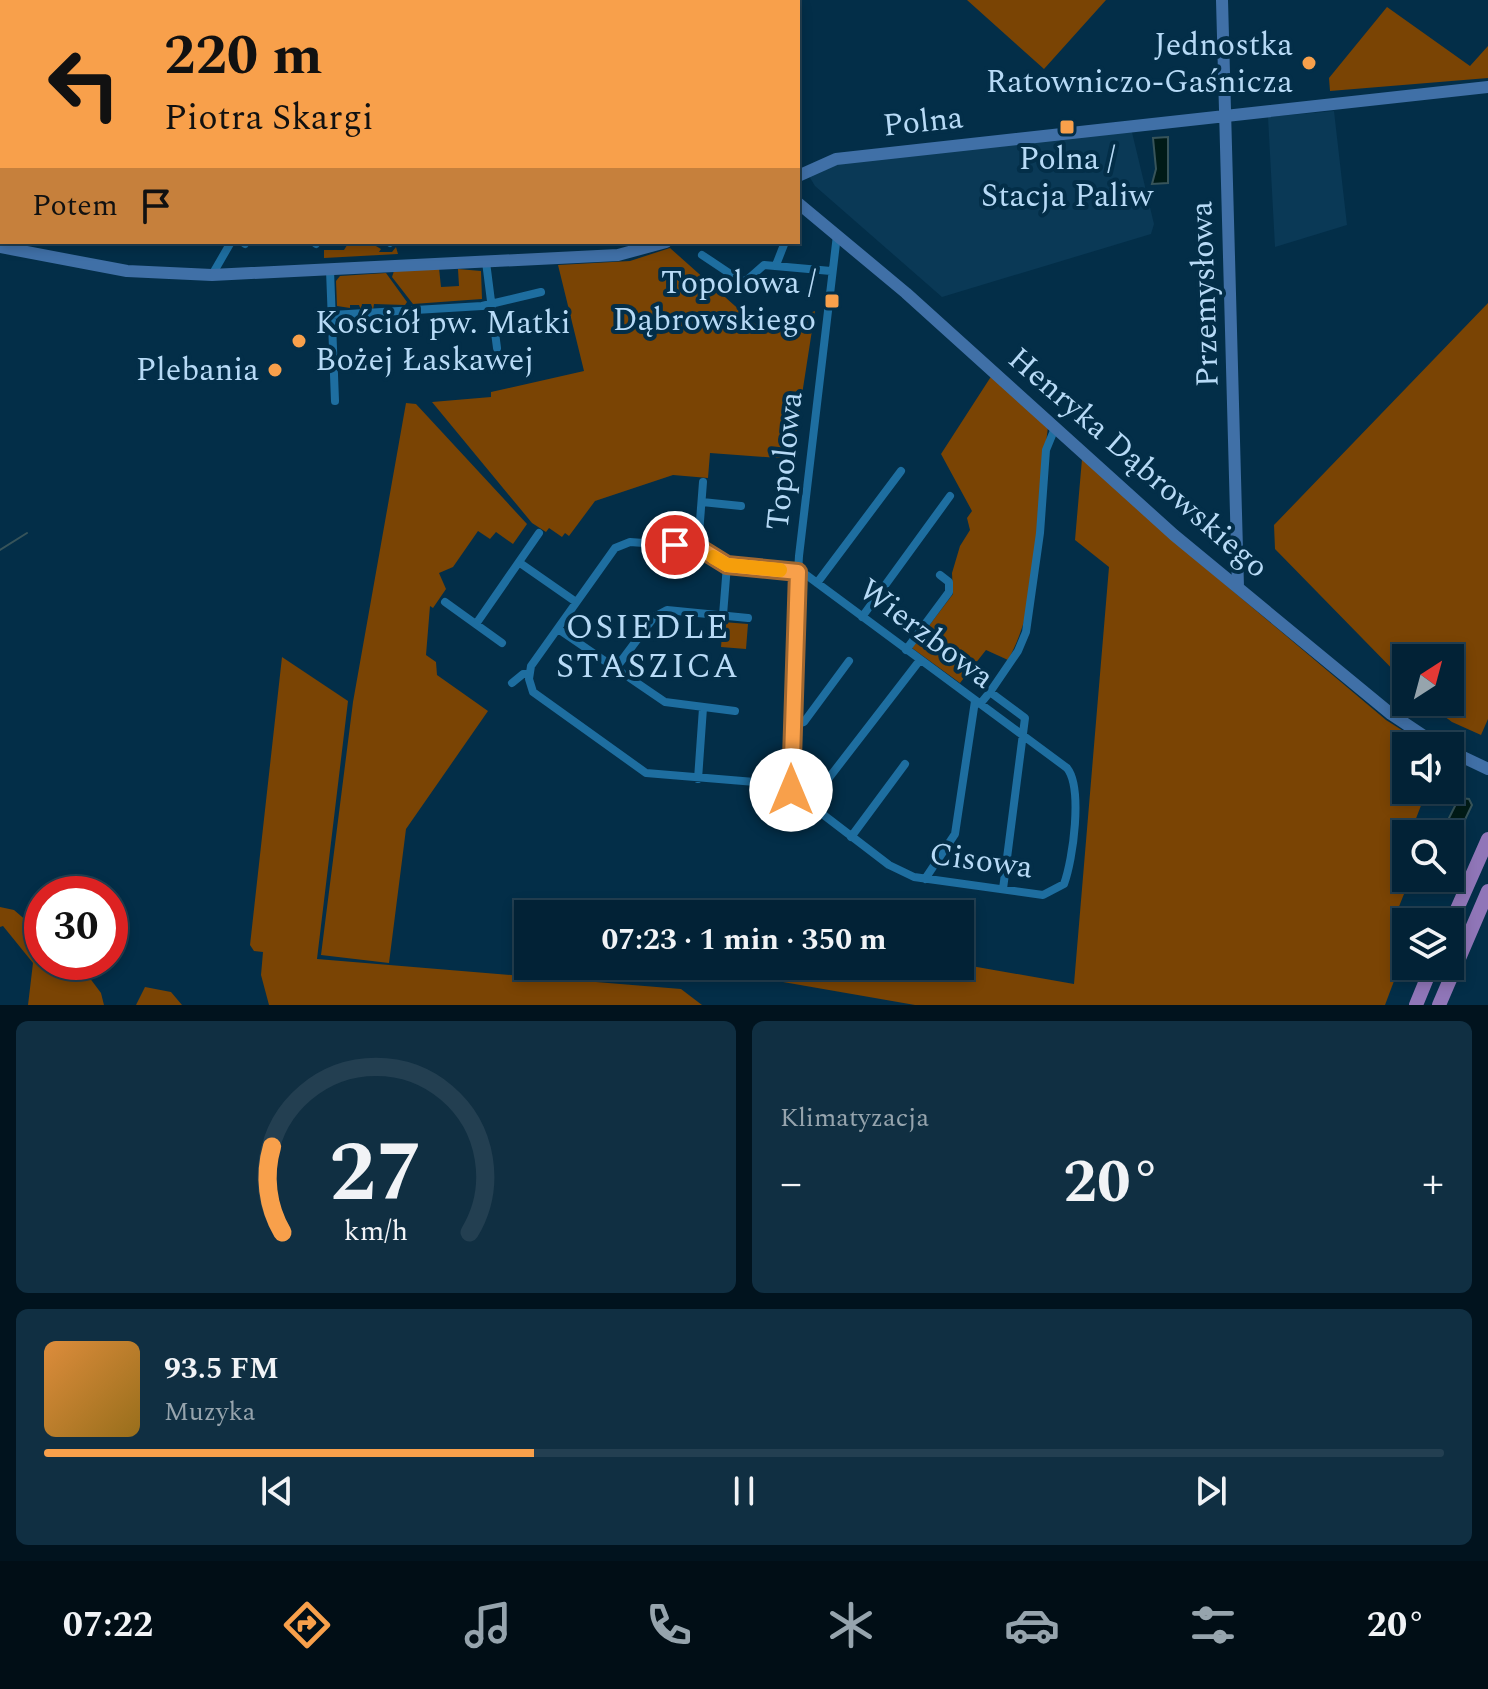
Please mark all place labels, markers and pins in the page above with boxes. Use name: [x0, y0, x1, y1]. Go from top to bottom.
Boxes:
place label: Jednostka Ratowniczo-Gaśnicza: [986, 21, 1293, 107]
marker: Jednostka Ratowniczo-Gaśnicza: [1300, 54, 1318, 72]
marker: Polna / Stacja Paliw: [1058, 118, 1076, 136]
place label: Polna / Stacja Paliw: [981, 135, 1154, 221]
place label: Topolowa / Dąbrowskiego: [613, 259, 816, 345]
marker: Topolowa / Dąbrowskiego: [823, 292, 841, 310]
place label: Kościół pw. Matki Bożej Łaskawej: [315, 299, 571, 385]
marker: Kościół pw. Matki Bożej Łaskawej: [290, 332, 308, 350]
place label: Plebania: [136, 346, 259, 395]
marker: Plebania: [266, 361, 284, 379]
pin: [641, 511, 709, 579]

